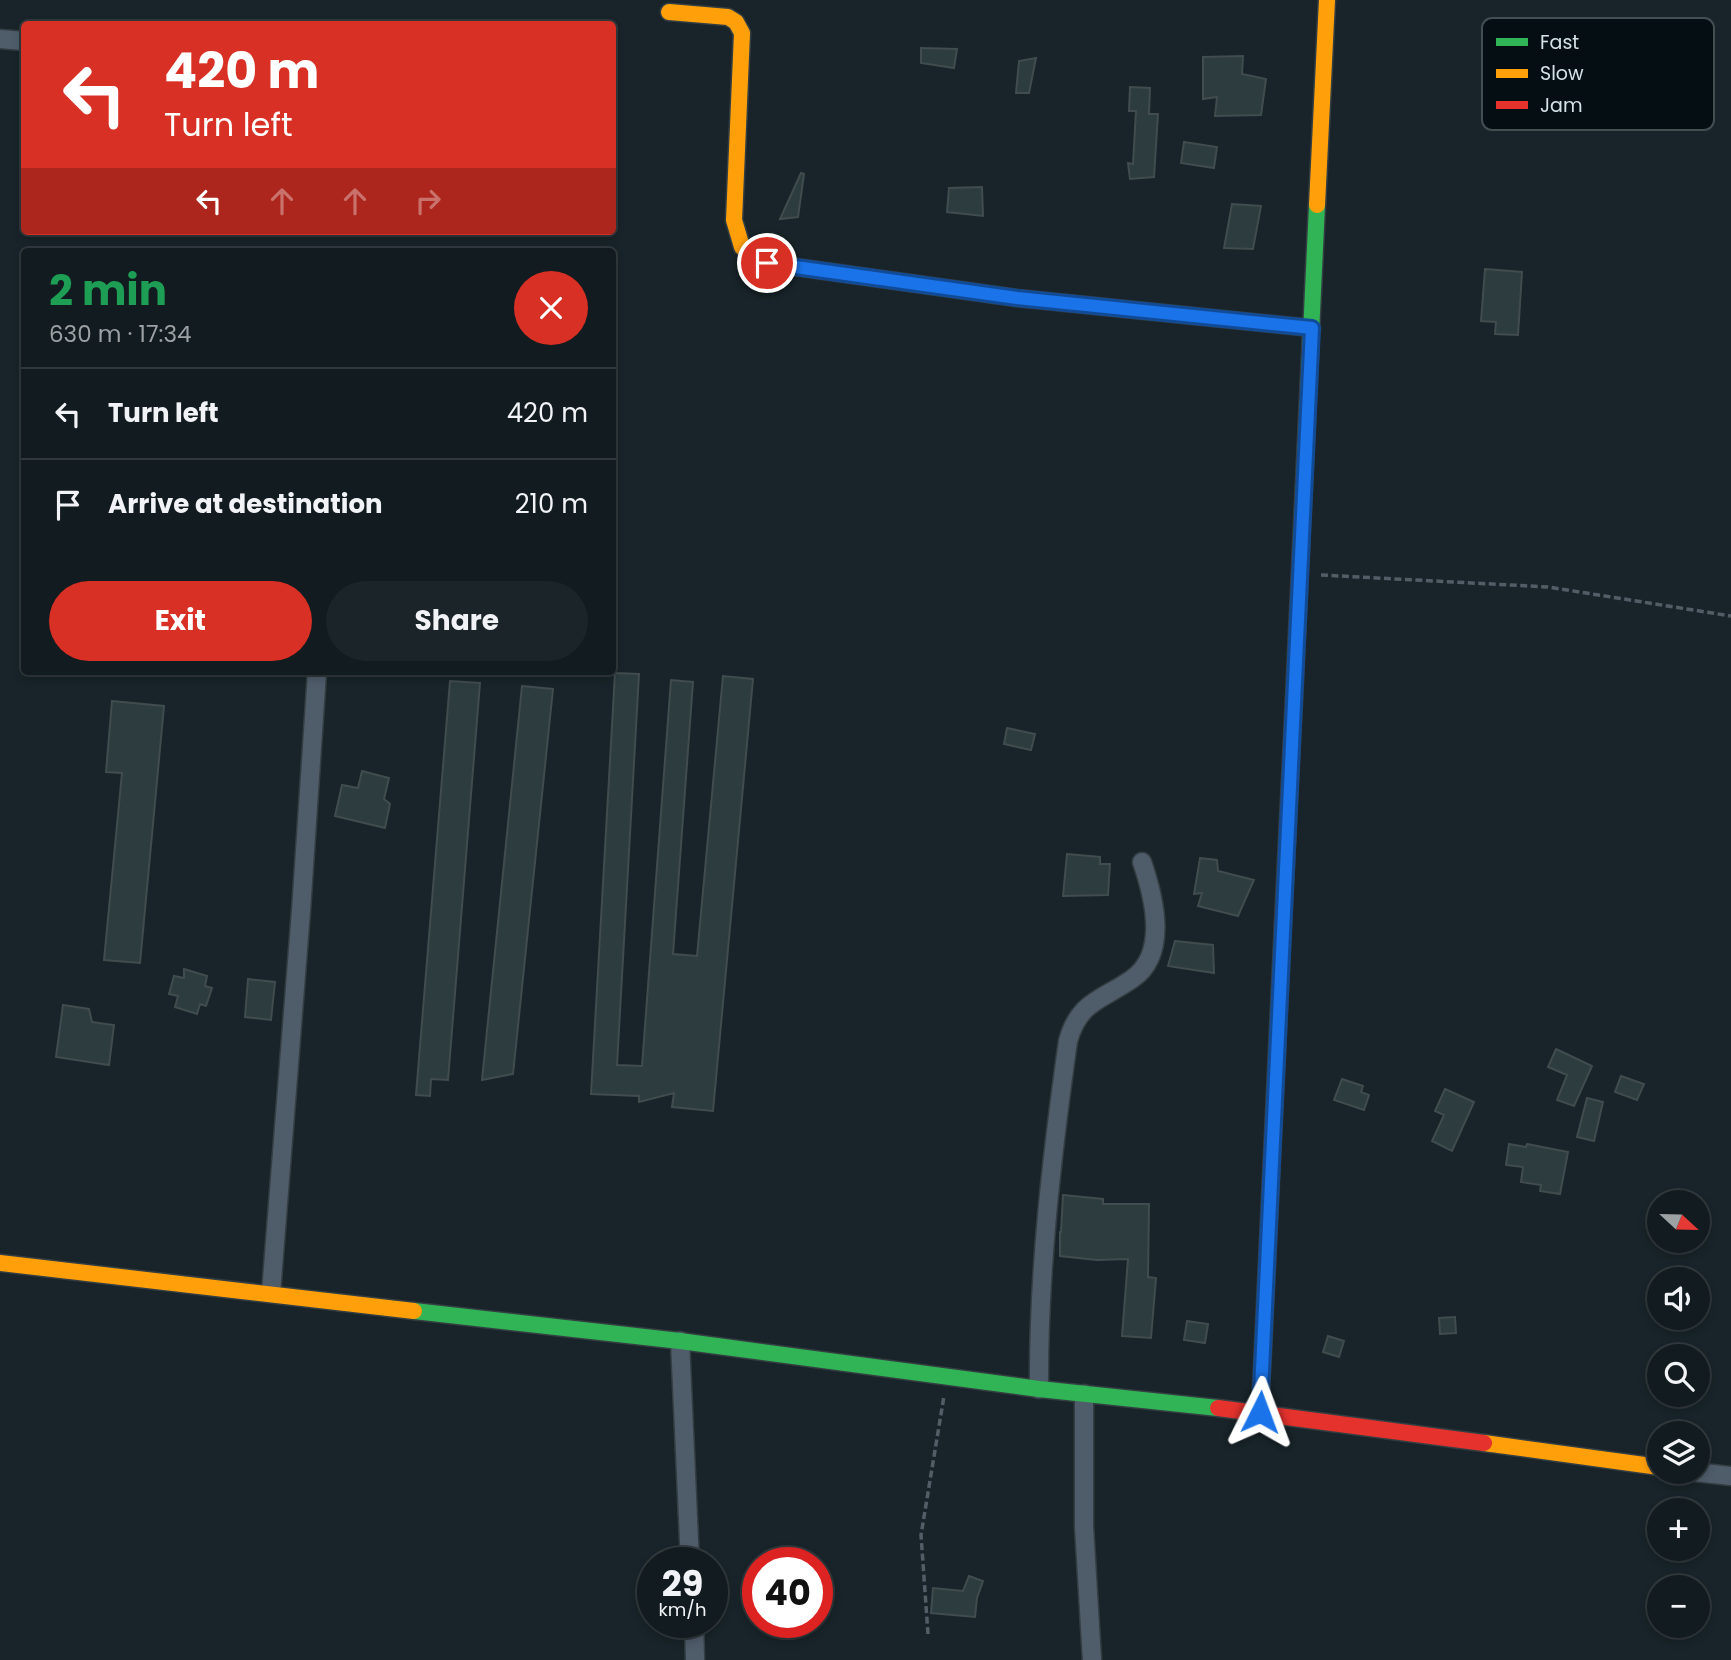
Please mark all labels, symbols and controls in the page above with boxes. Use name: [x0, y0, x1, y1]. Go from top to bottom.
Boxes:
legend: [1482, 18, 1714, 130]
text: Fast: [1540, 29, 1579, 56]
text: 420 m: [164, 37, 319, 105]
icon: left: [49, 49, 140, 140]
text: Slow: [1540, 60, 1584, 87]
text: Jam: [1540, 92, 1582, 119]
text: Turn left: [164, 102, 293, 147]
icon: left: [190, 182, 228, 220]
icon: ahead: [263, 182, 301, 220]
icon: ahead: [336, 182, 374, 220]
icon: right: [409, 182, 447, 220]
pin: [737, 233, 797, 293]
icon: arrive: [748, 244, 786, 282]
text: 2 min: [49, 261, 167, 320]
button: close: [514, 271, 588, 345]
text: 630 m · 17:34: [49, 318, 191, 350]
icon: left: [49, 395, 87, 433]
text: Turn left: [108, 395, 219, 431]
text: 420 m: [507, 395, 588, 431]
icon: arrive: [49, 486, 87, 524]
text: Arrive at destination: [108, 486, 383, 522]
text: 210 m: [515, 486, 588, 522]
button: Exit: [49, 581, 312, 661]
button: Share: [326, 581, 588, 661]
north arrow: [1647, 1190, 1710, 1253]
map controls: [1647, 1190, 1710, 1638]
button: sound: [1647, 1267, 1710, 1330]
button: search: [1647, 1344, 1710, 1407]
position arrow: [1223, 1375, 1297, 1449]
button: layers: [1647, 1421, 1710, 1484]
button: +: [1647, 1498, 1710, 1561]
speed limit sign: 40: [742, 1547, 833, 1638]
text: 29: [662, 1559, 703, 1608]
button: −: [1647, 1575, 1710, 1638]
text: km/h: [659, 1597, 706, 1622]

